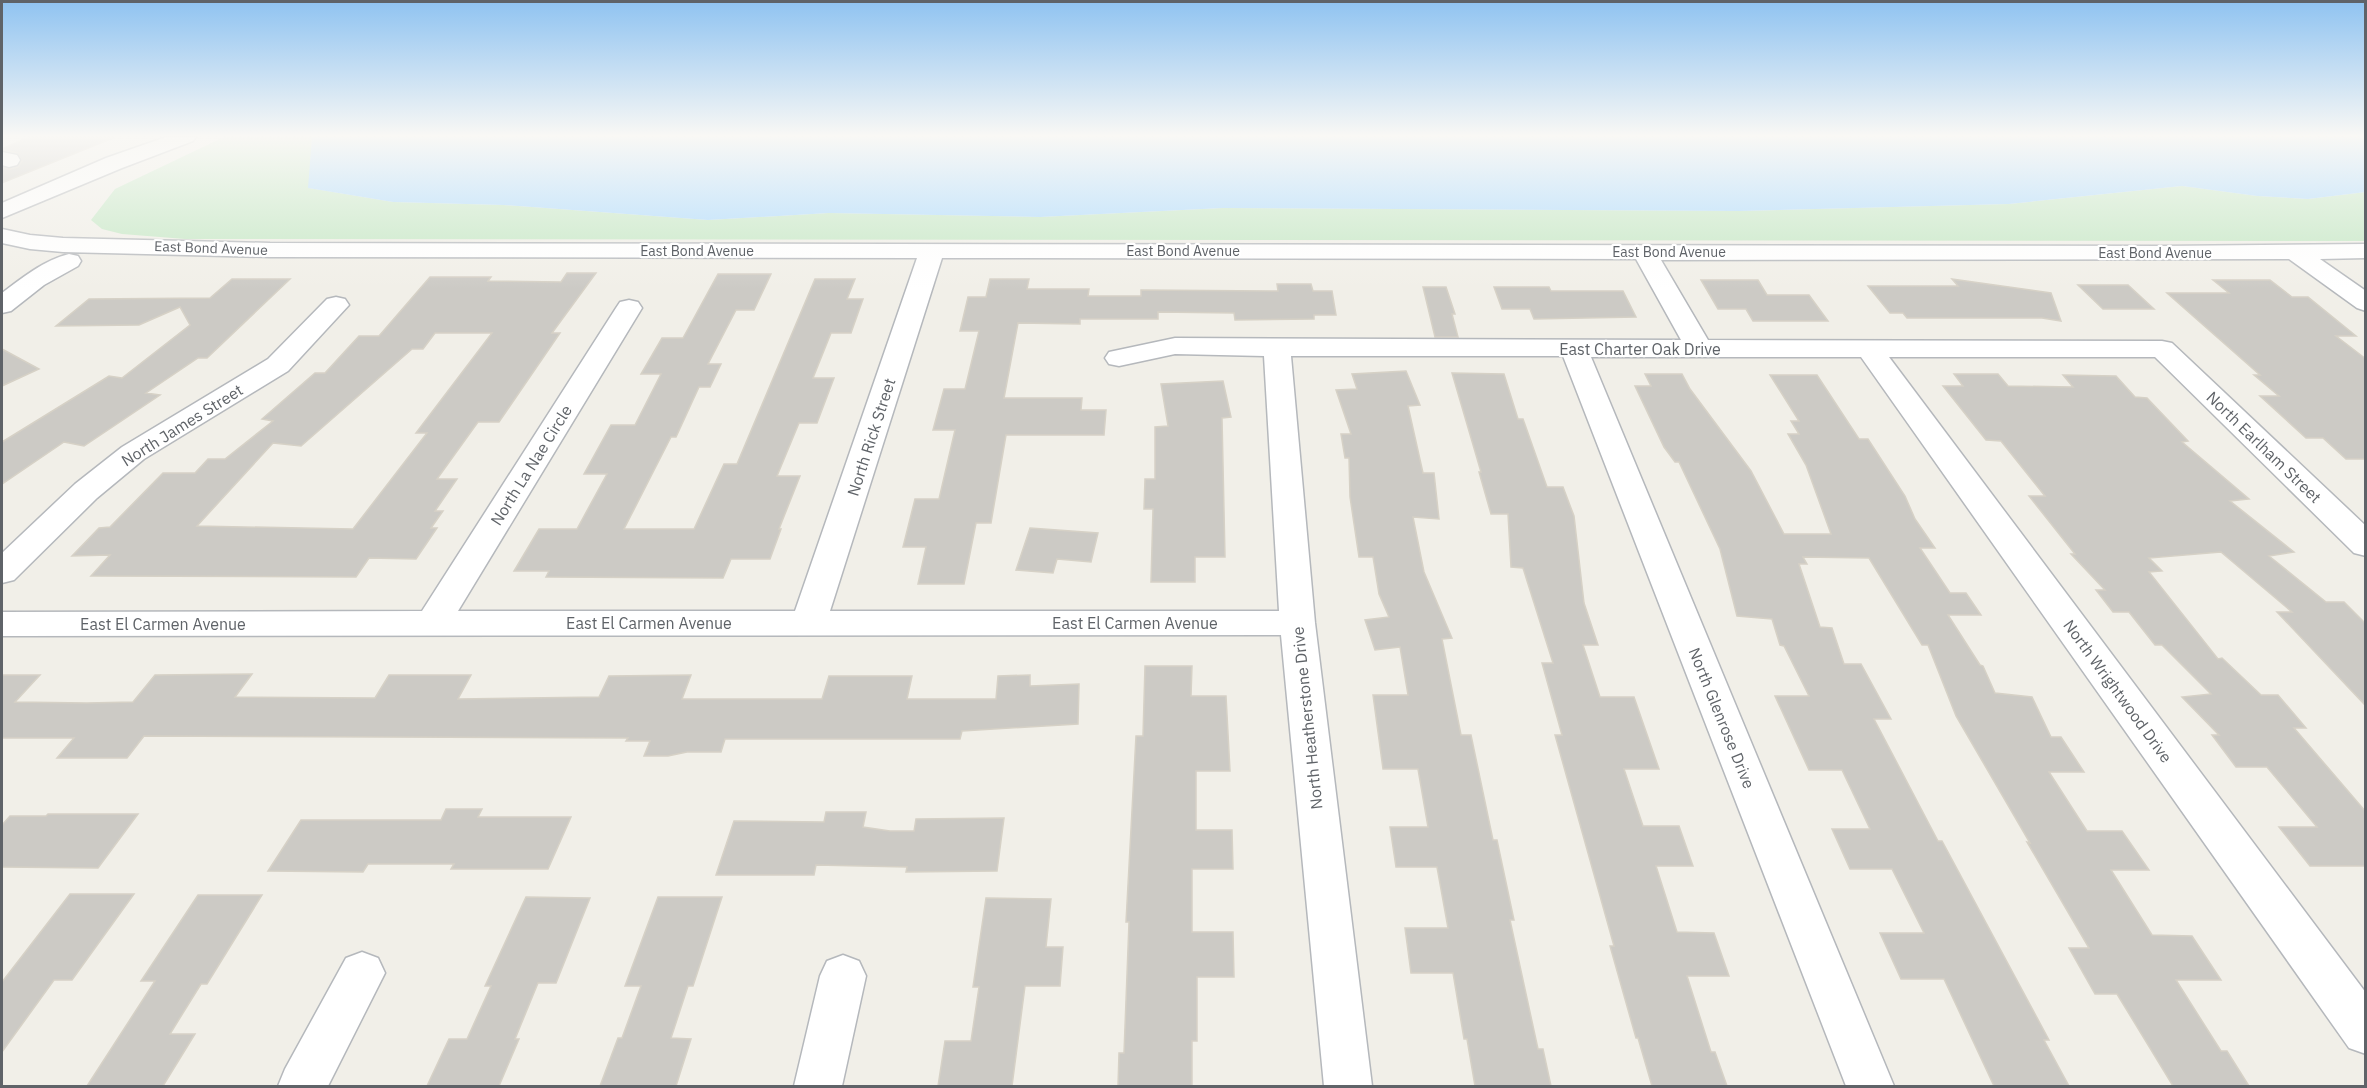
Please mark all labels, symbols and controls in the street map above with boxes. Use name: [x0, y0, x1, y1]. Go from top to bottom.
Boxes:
street label: East Bond Avenue: [154, 237, 268, 259]
street label: East Bond Avenue: [640, 242, 754, 260]
street label: East Bond Avenue: [1126, 242, 1240, 260]
street label: East Bond Avenue: [1612, 243, 1726, 261]
street label: East Bond Avenue: [2098, 244, 2212, 262]
street label: East Charter Oak Drive: [1559, 339, 1721, 359]
street label: North Rick Street: [842, 375, 900, 499]
street label: North James Street: [118, 380, 246, 470]
street label: North Earlham Street: [2202, 387, 2326, 507]
street label: North La Nae Circle: [486, 401, 576, 529]
street label: East El Carmen Avenue: [566, 613, 732, 633]
street label: East El Carmen Avenue: [1052, 613, 1218, 633]
street label: East El Carmen Avenue: [80, 614, 246, 634]
street label: North Wrightwood Drive: [2059, 615, 2177, 767]
street label: North Heatherstone Drive: [1287, 625, 1327, 810]
street label: North Glenrose Drive: [1685, 645, 1759, 792]

